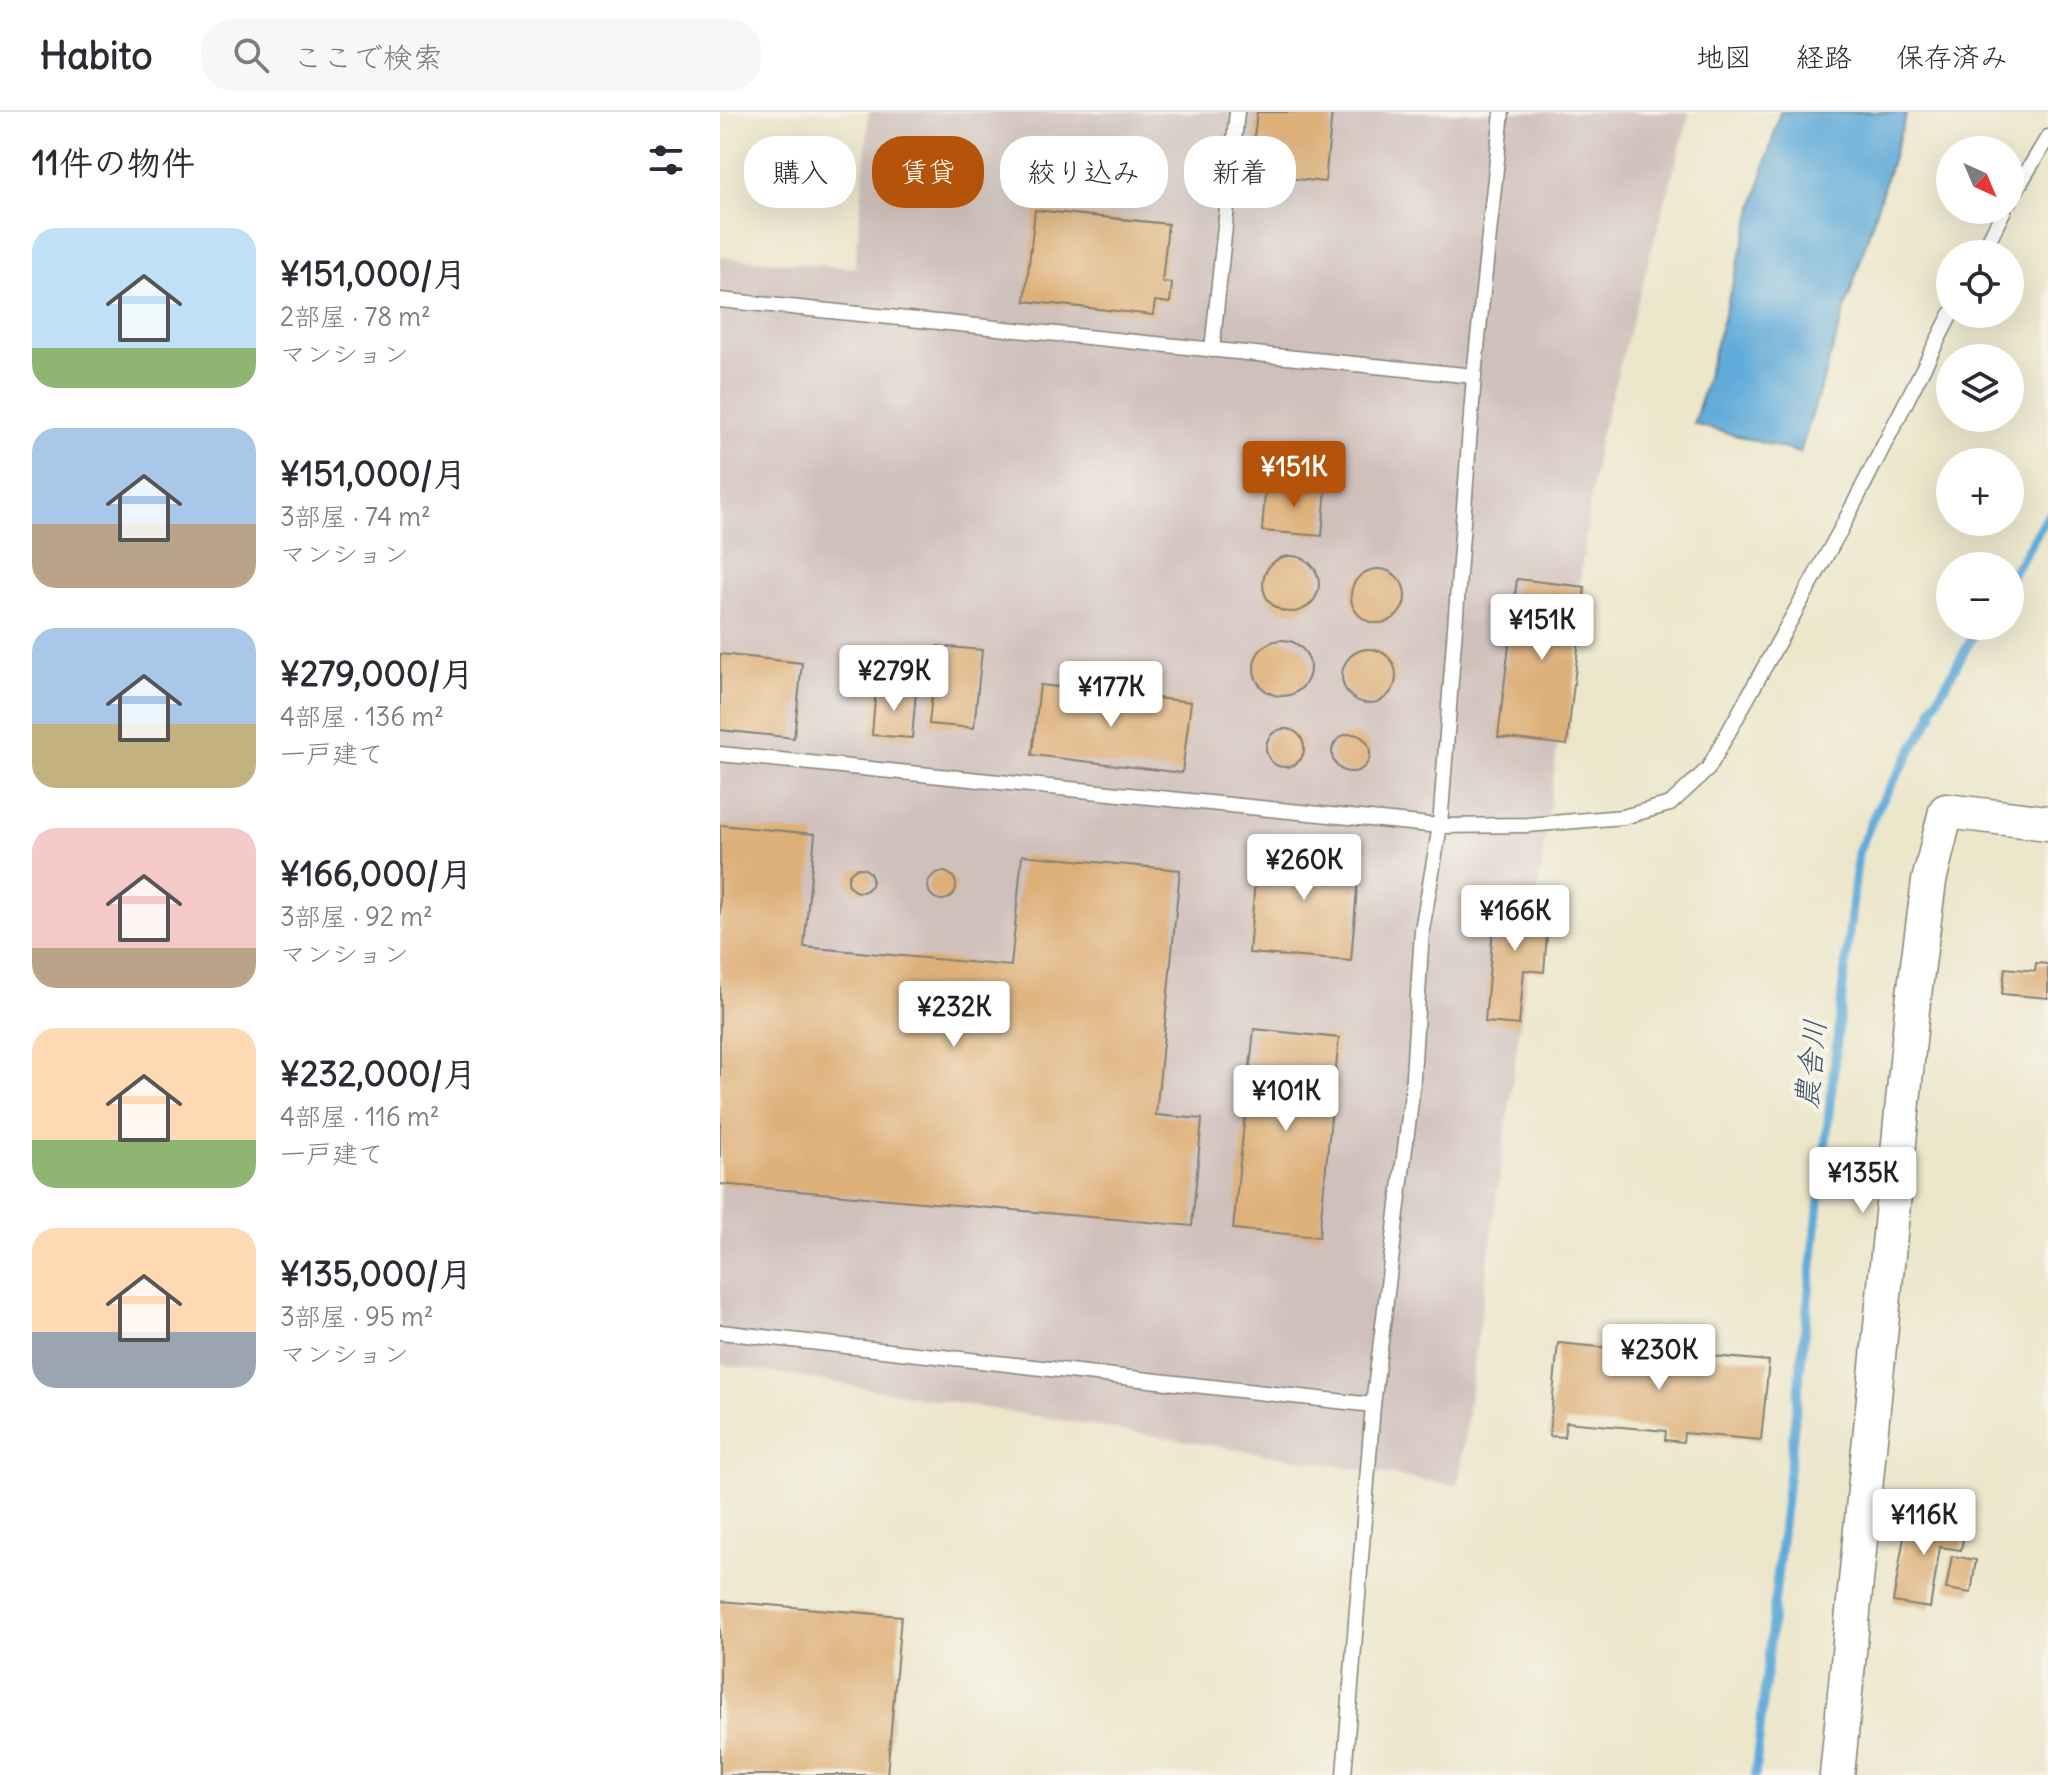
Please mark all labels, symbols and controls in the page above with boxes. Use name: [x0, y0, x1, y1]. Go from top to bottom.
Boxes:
search box: [201, 19, 761, 91]
text: Habito: [40, 32, 153, 79]
icon: search: [229, 33, 273, 77]
text: ここで検索: [293, 38, 443, 76]
text: 地図: [1696, 39, 1752, 75]
text: 経路: [1796, 39, 1852, 75]
text: 保存済み: [1896, 39, 2008, 75]
chip: 購入: [744, 136, 856, 208]
chip: 賃貸: [872, 136, 984, 208]
chip: 絞り込み: [1000, 136, 1168, 208]
chip: 新着: [1184, 136, 1296, 208]
north arrow: [1936, 136, 2024, 224]
map controls: [1936, 136, 2024, 640]
icon: filters: [644, 138, 688, 182]
text: 11件の物件: [32, 141, 195, 184]
button: locate: [1936, 240, 2024, 328]
text: ¥151,000/月: [280, 252, 467, 295]
icon: home: [96, 260, 192, 356]
text: 2部屋 · 78 m²: [280, 300, 431, 333]
text: マンション: [280, 337, 409, 370]
button: layers: [1936, 344, 2024, 432]
pin: ¥151K: [1238, 441, 1350, 509]
button: +: [1936, 448, 2024, 536]
text: ¥151K: [1261, 450, 1327, 483]
text: ¥151,000/月: [280, 452, 467, 495]
icon: home: [96, 460, 192, 556]
text: 3部屋 · 74 m²: [280, 500, 431, 533]
text: マンション: [280, 537, 409, 570]
button: −: [1936, 552, 2024, 640]
pin: ¥151K: [1486, 594, 1598, 662]
text: ¥151K: [1509, 603, 1575, 636]
pin: ¥279K: [838, 645, 950, 713]
text: ¥279,000/月: [280, 652, 474, 695]
text: ¥279K: [857, 654, 931, 687]
icon: home: [96, 660, 192, 756]
pin: ¥177K: [1055, 661, 1167, 729]
text: ¥177K: [1077, 670, 1145, 703]
text: 4部屋 · 136 m²: [280, 700, 444, 733]
text: 一戸建て: [280, 737, 384, 770]
pin: ¥260K: [1248, 834, 1360, 902]
text: ¥260K: [1265, 843, 1343, 876]
text: ¥166,000/月: [280, 852, 473, 895]
icon: home: [96, 860, 192, 956]
pin: ¥166K: [1459, 885, 1571, 953]
text: ¥166K: [1479, 894, 1551, 927]
text: 3部屋 · 92 m²: [280, 900, 433, 933]
text: マンション: [280, 937, 409, 970]
pin: ¥232K: [898, 981, 1010, 1049]
text: ¥232K: [917, 990, 991, 1023]
water label: 農舎川: [1786, 1017, 1834, 1111]
text: ¥232,000/月: [280, 1052, 477, 1095]
icon: home: [96, 1060, 192, 1156]
pin: ¥101K: [1230, 1065, 1342, 1133]
text: ¥101K: [1251, 1074, 1321, 1107]
text: 4部屋 · 116 m²: [280, 1100, 440, 1133]
text: 一戸建て: [280, 1137, 384, 1170]
pin: ¥135K: [1807, 1147, 1919, 1215]
text: ¥135K: [1827, 1156, 1899, 1189]
text: ¥135,000/月: [280, 1252, 472, 1295]
icon: home: [96, 1260, 192, 1356]
text: 3部屋 · 95 m²: [280, 1300, 434, 1333]
pin: ¥230K: [1603, 1324, 1715, 1392]
text: ¥230K: [1620, 1333, 1698, 1366]
text: マンション: [280, 1337, 409, 1370]
pin: ¥116K: [1868, 1489, 1980, 1557]
text: ¥116K: [1891, 1498, 1957, 1531]

